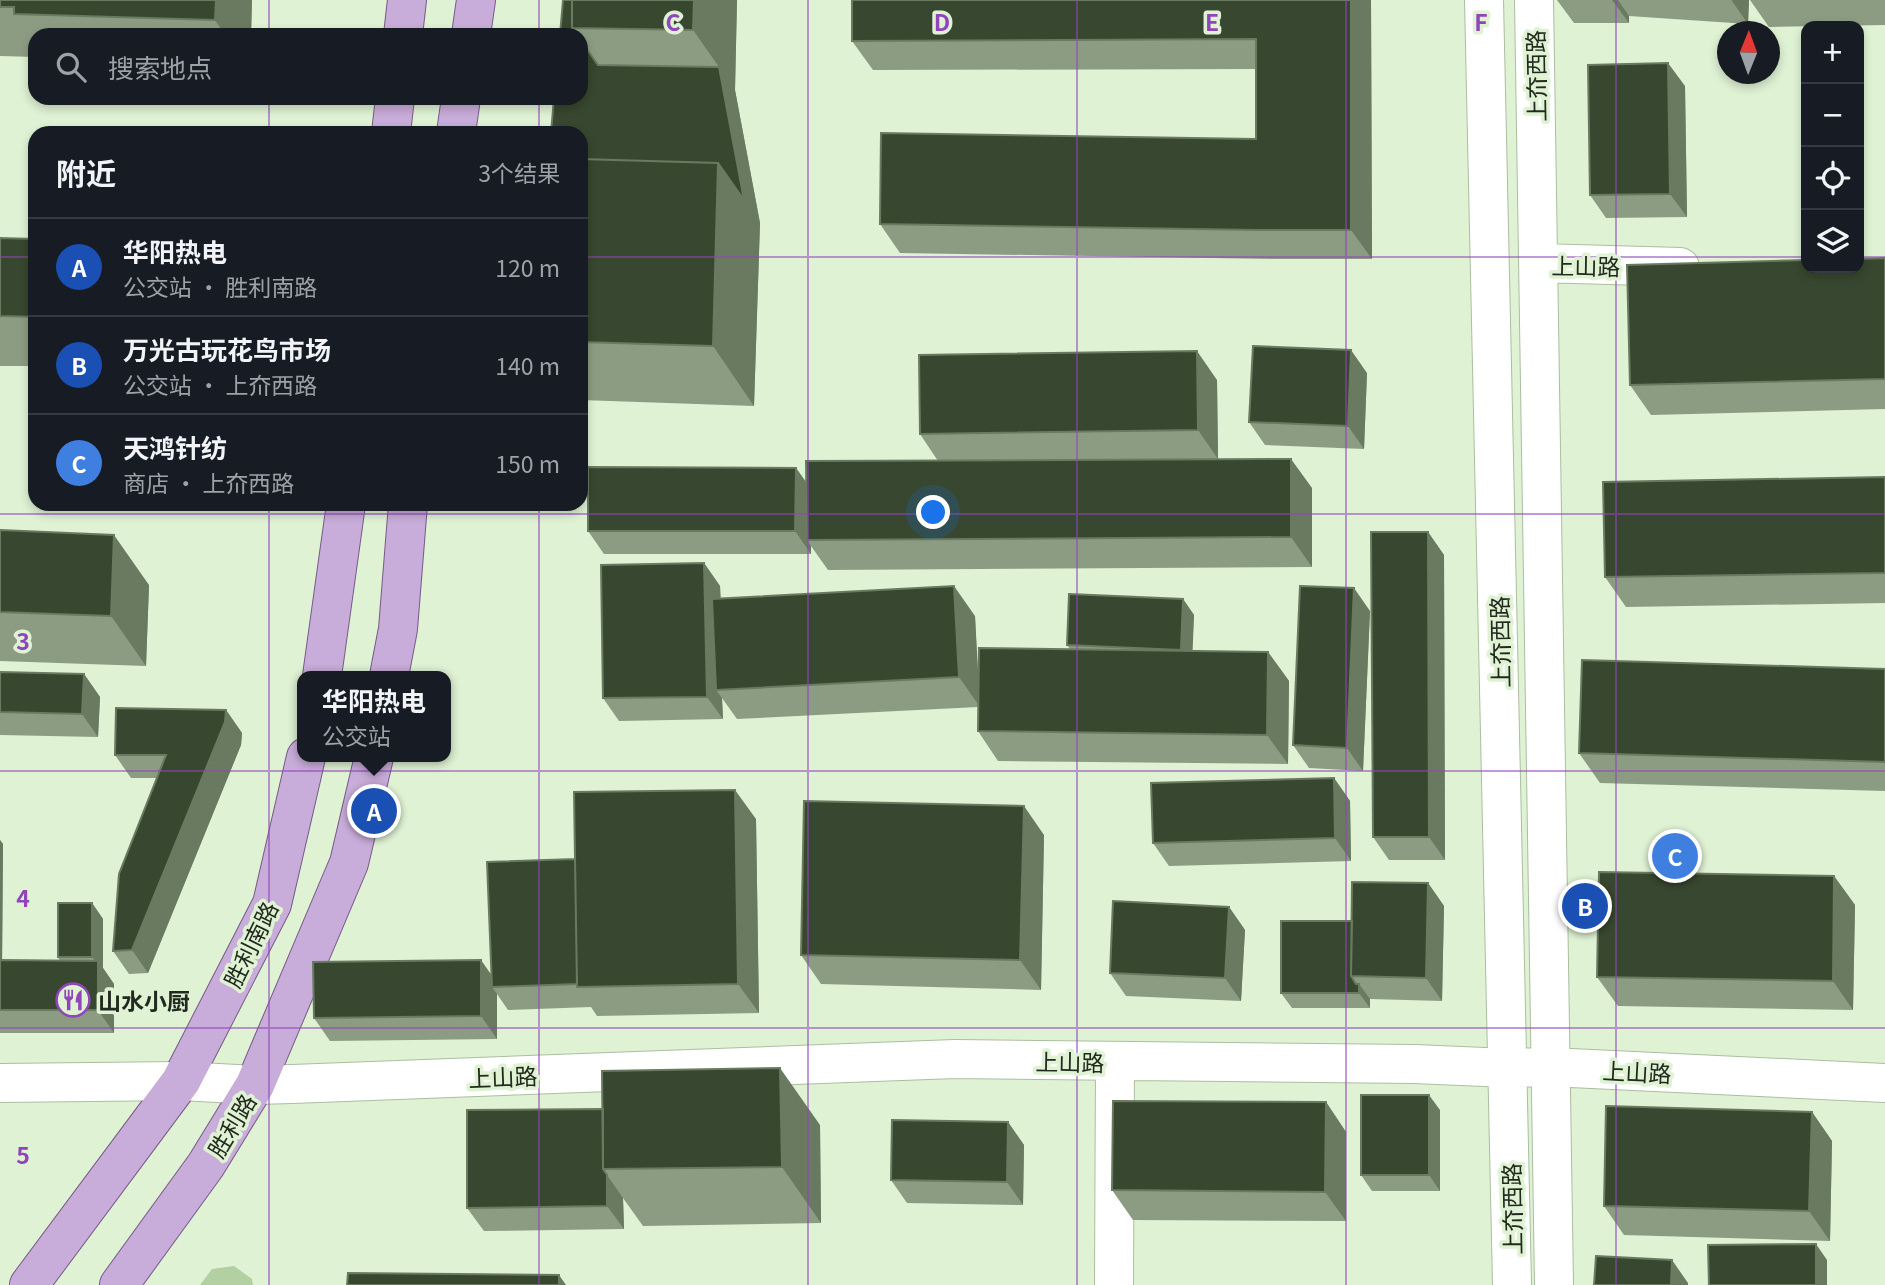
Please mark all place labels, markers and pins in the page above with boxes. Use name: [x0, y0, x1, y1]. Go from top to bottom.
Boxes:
pin: A: [351, 785, 397, 837]
pin: C: [1652, 830, 1698, 882]
pin: B: [1562, 880, 1608, 932]
restaurant icon: 山水小厨: [54, 981, 92, 1019]
place label: 山水小厨: [98, 983, 190, 1017]

